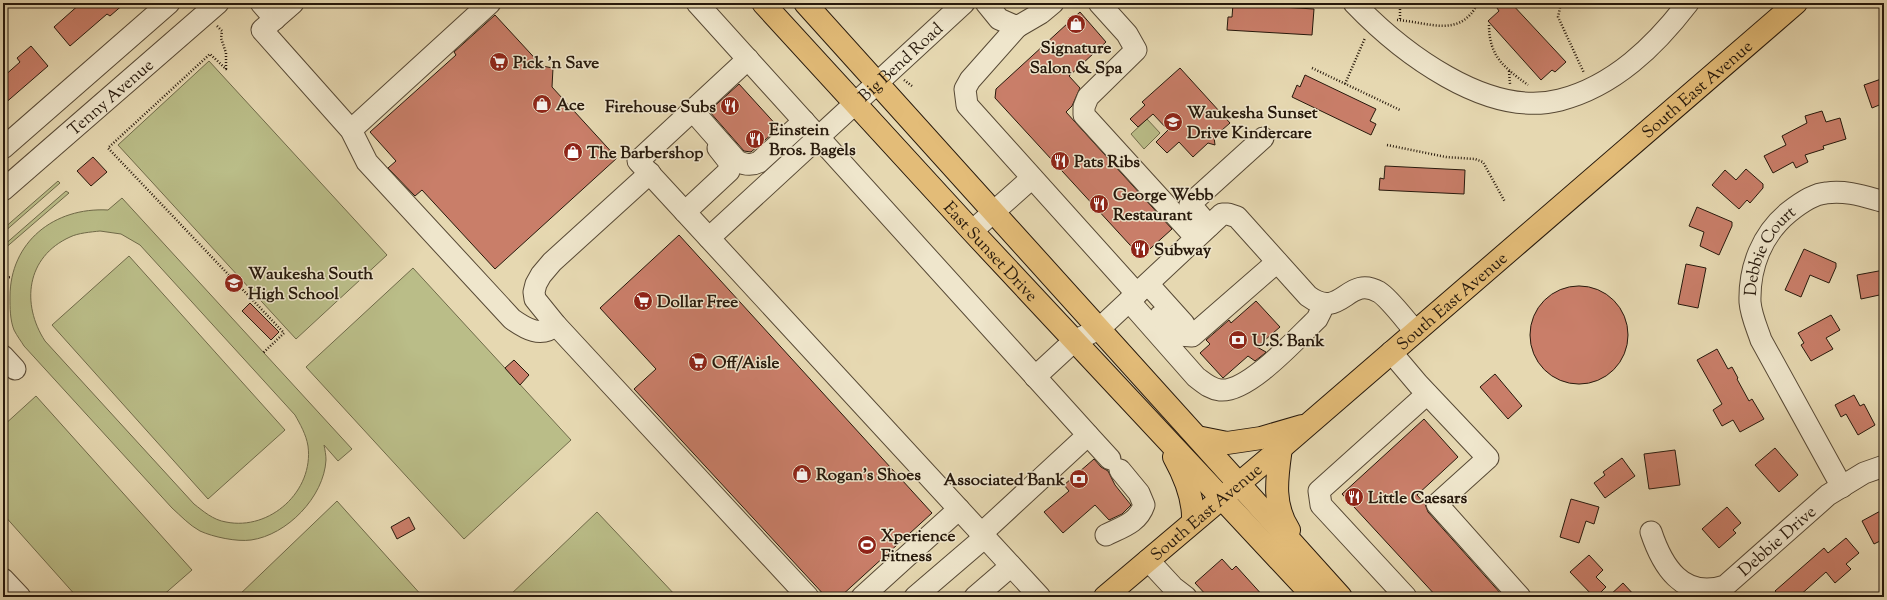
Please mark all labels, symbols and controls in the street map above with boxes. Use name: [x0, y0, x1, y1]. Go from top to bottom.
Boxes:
shop icon: Signature Salon & Spa: [1065, 13, 1087, 35]
street label: Big Bend Road: [854, 18, 949, 108]
street label: South East Avenue: [1637, 35, 1759, 145]
place label: Signature Salon & Spa: [1030, 37, 1122, 81]
supermarket icon: Pick 'n Save: [488, 51, 510, 73]
place label: Pick 'n Save: [513, 52, 599, 76]
street label: Tenny Avenue: [63, 54, 160, 142]
shop icon: Ace: [531, 93, 553, 115]
place label: Ace: [556, 94, 585, 118]
restaurant icon: Firehouse Subs: [719, 95, 741, 117]
place label: Firehouse Subs: [605, 96, 716, 120]
place label: Waukesha Sunset Drive Kindercare: [1187, 102, 1318, 146]
school or university icon: Waukesha Sunset Drive Kindercare: [1162, 111, 1184, 133]
place label: Einstein Bros. Bagels: [769, 119, 856, 163]
restaurant icon: Einstein Bros. Bagels: [744, 128, 766, 150]
shop icon: The Barbershop: [562, 141, 584, 163]
place label: The Barbershop: [587, 142, 704, 166]
restaurant icon: Pats Ribs: [1049, 150, 1071, 172]
place label: Pats Ribs: [1074, 151, 1140, 175]
place label: George Webb Restaurant: [1113, 184, 1214, 228]
restaurant icon: George Webb Restaurant: [1088, 193, 1110, 215]
street label: East Sunset Drive: [937, 197, 1042, 308]
street label: Debbie Court: [1740, 201, 1802, 297]
restaurant icon: Subway: [1129, 238, 1151, 260]
place label: Subway: [1154, 239, 1212, 263]
street label: South East Avenue: [1392, 247, 1514, 357]
place label: Waukesha South High School: [248, 263, 373, 307]
school or university icon: Waukesha South High School: [223, 272, 245, 294]
supermarket icon: Dollar Free: [632, 290, 654, 312]
place label: Dollar Free: [657, 291, 738, 315]
bank icon: U.S. Bank: [1227, 329, 1249, 351]
place label: U.S. Bank: [1252, 330, 1325, 354]
supermarket icon: Off/Aisle: [687, 351, 709, 373]
place label: Off/Aisle: [712, 352, 780, 376]
street label: South East Avenue: [1146, 459, 1268, 568]
shop icon: Rogan's Shoes: [791, 463, 813, 485]
place label: Rogan's Shoes: [816, 464, 921, 488]
bank icon: Associated Bank: [1068, 468, 1090, 490]
place label: Associated Bank: [944, 469, 1066, 493]
restaurant icon: Little Caesars: [1343, 486, 1365, 508]
place label: Little Caesars: [1368, 487, 1467, 511]
street label: Debbie Drive: [1734, 501, 1822, 583]
place label: Xperience Fitness: [881, 525, 956, 569]
sports icon: Xperience Fitness: [856, 534, 878, 556]

